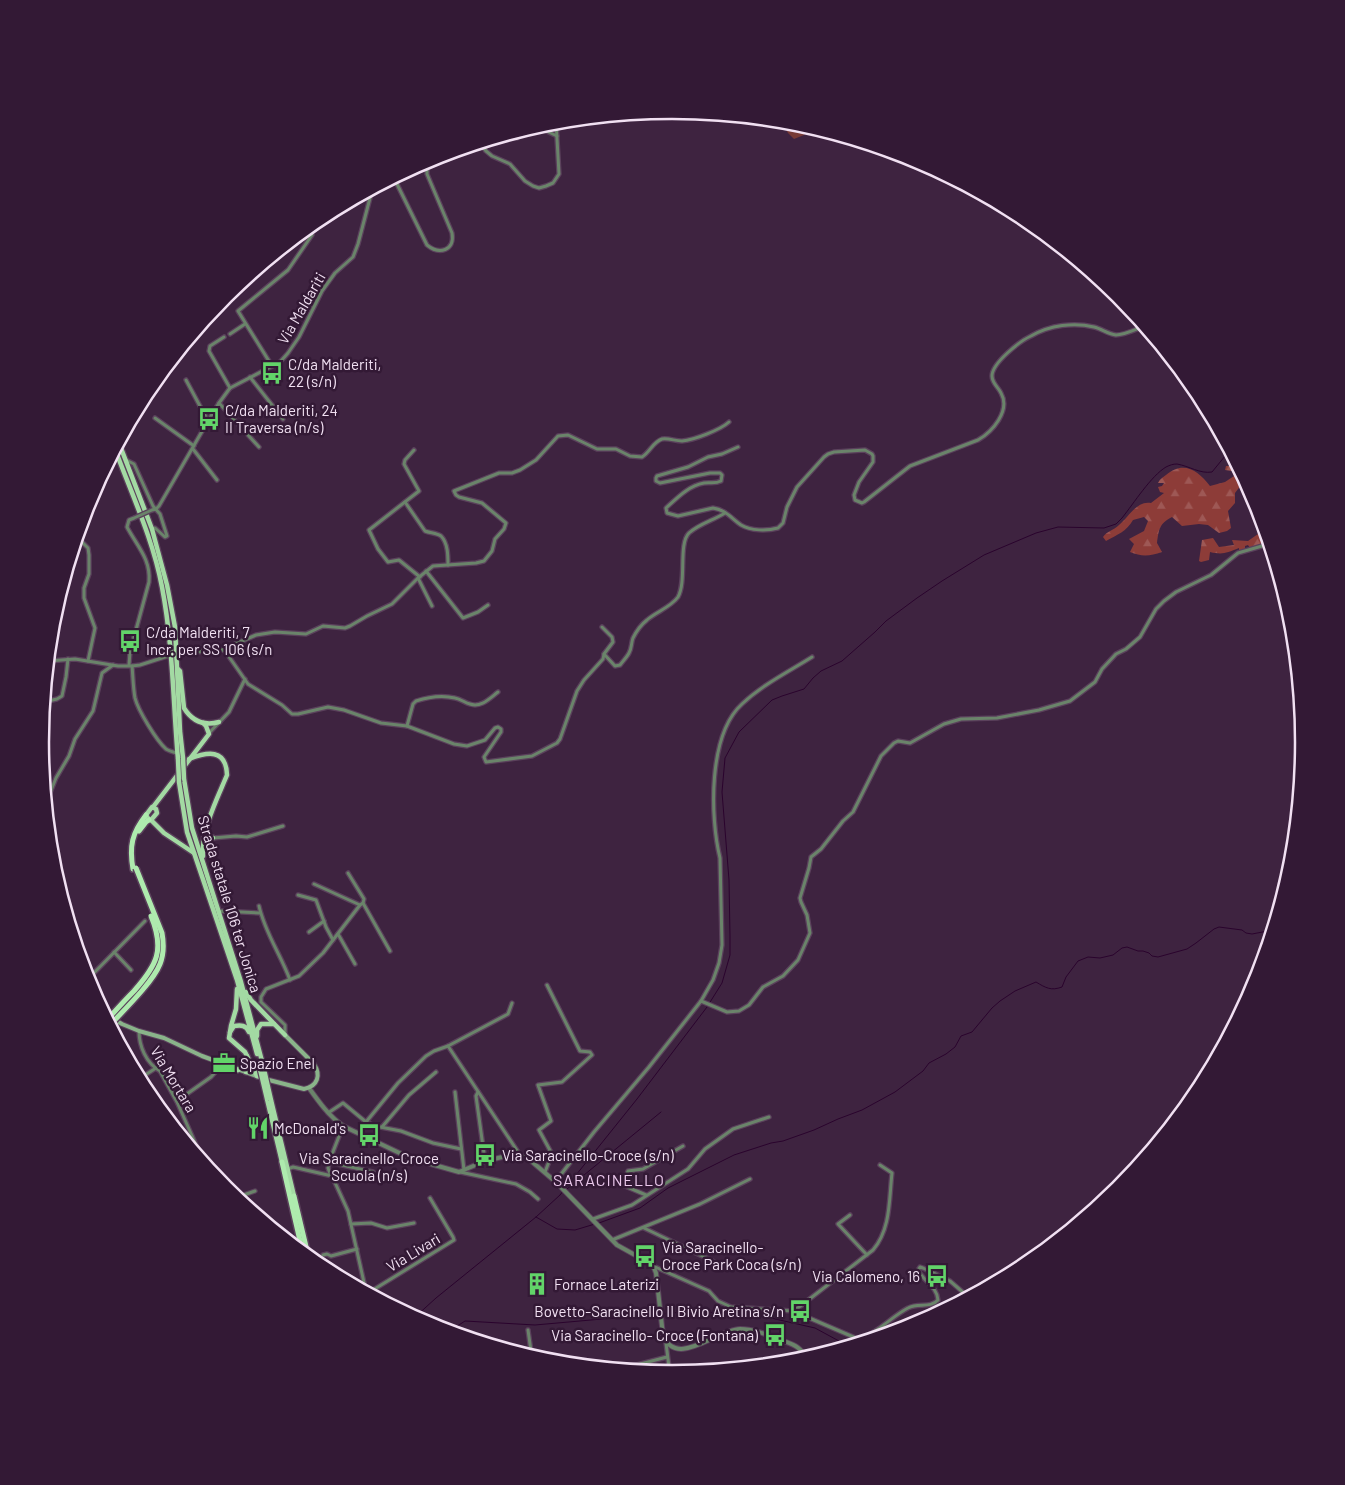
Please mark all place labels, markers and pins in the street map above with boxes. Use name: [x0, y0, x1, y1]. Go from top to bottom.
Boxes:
place label: C/da Malderiti, 22 (s/n): [288, 355, 382, 390]
bus stop icon: C/da Malderiti, 22 (s/n): [259, 360, 285, 386]
place label: C/da Malderiti, 24 II Traversa (n/s): [225, 401, 338, 436]
bus stop icon: C/da Malderiti, 24 II Traversa (n/s): [196, 406, 222, 432]
place label: C/da Malderiti, 7 Incr. per SS 106 (s/n: [146, 623, 272, 658]
bus stop icon: C/da Malderiti, 7 Incr. per SS 106 (s/n: [117, 628, 143, 654]
office icon: Spazio Enel: [211, 1050, 237, 1076]
place label: Spazio Enel: [240, 1054, 315, 1072]
restaurant icon: McDonald's: [245, 1115, 271, 1141]
place label: McDonald's: [274, 1119, 346, 1137]
bus stop icon: Via Saracinello-Croce Scuola (n/s): [356, 1122, 382, 1148]
bus stop icon: Via Saracinello-Croce (s/n): [472, 1142, 498, 1168]
place label: Via Saracinello-Croce (s/n): [502, 1146, 674, 1164]
place label: Via Saracinello-Croce Scuola (n/s): [299, 1149, 439, 1184]
place label: Via Saracinello- Croce Park Coca (s/n): [662, 1238, 801, 1273]
bus stop icon: Via Saracinello- Croce Park Coca (s/n): [632, 1243, 658, 1269]
bus stop icon: Via Calomeno, 16: [924, 1263, 950, 1289]
place label: Via Calomeno, 16: [812, 1267, 920, 1285]
building icon: Fornace Laterizi: [524, 1271, 550, 1297]
place label: Fornace Laterizi: [554, 1275, 659, 1293]
bus stop icon: Bovetto-Saracinello II Bivio Aretina s/n: [787, 1298, 813, 1324]
place label: Bovetto-Saracinello II Bivio Aretina s/n: [534, 1302, 784, 1320]
bus stop icon: Via Saracinello- Croce (Fontana): [762, 1322, 788, 1348]
place label: Via Saracinello- Croce (Fontana): [551, 1326, 758, 1344]

